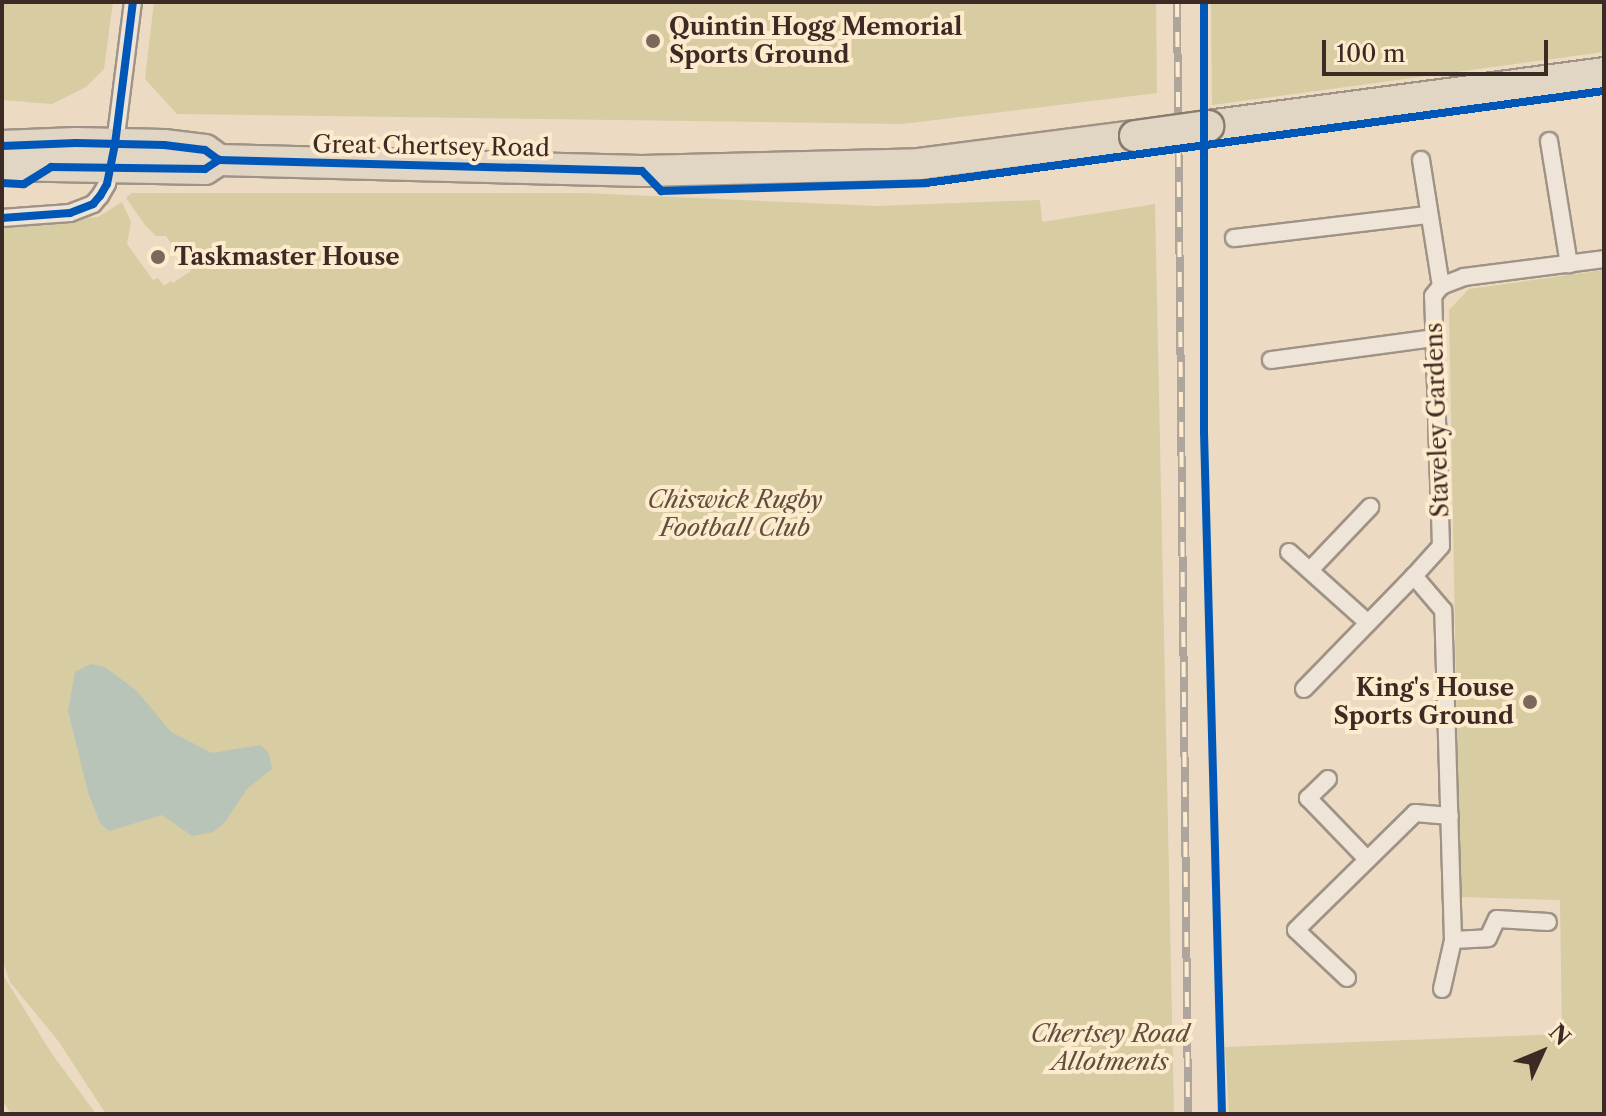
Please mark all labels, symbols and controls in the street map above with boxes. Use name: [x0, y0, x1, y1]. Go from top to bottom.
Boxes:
place label: Quintin Hogg Memorial Sports Ground: [669, 13, 963, 69]
scale bar: [1326, 24, 1552, 74]
marker: Quintin Hogg Memorial Sports Ground: [644, 32, 662, 50]
text: 100 m: [1336, 39, 1405, 68]
street label: Great Chertsey Road: [312, 130, 550, 162]
place label: Taskmaster House: [174, 243, 400, 271]
marker: Taskmaster House: [149, 248, 167, 266]
street label: Staveley Gardens: [1419, 322, 1455, 518]
park label: Chiswick Rugby Football Club: [647, 486, 823, 542]
place label: King's House Sports Ground: [1333, 674, 1514, 730]
marker: King's House Sports Ground: [1521, 693, 1539, 711]
north arrow: [1502, 1012, 1582, 1092]
text: N: [1543, 1019, 1576, 1051]
park label: Chertsey Road Allotments: [1031, 1020, 1189, 1076]

